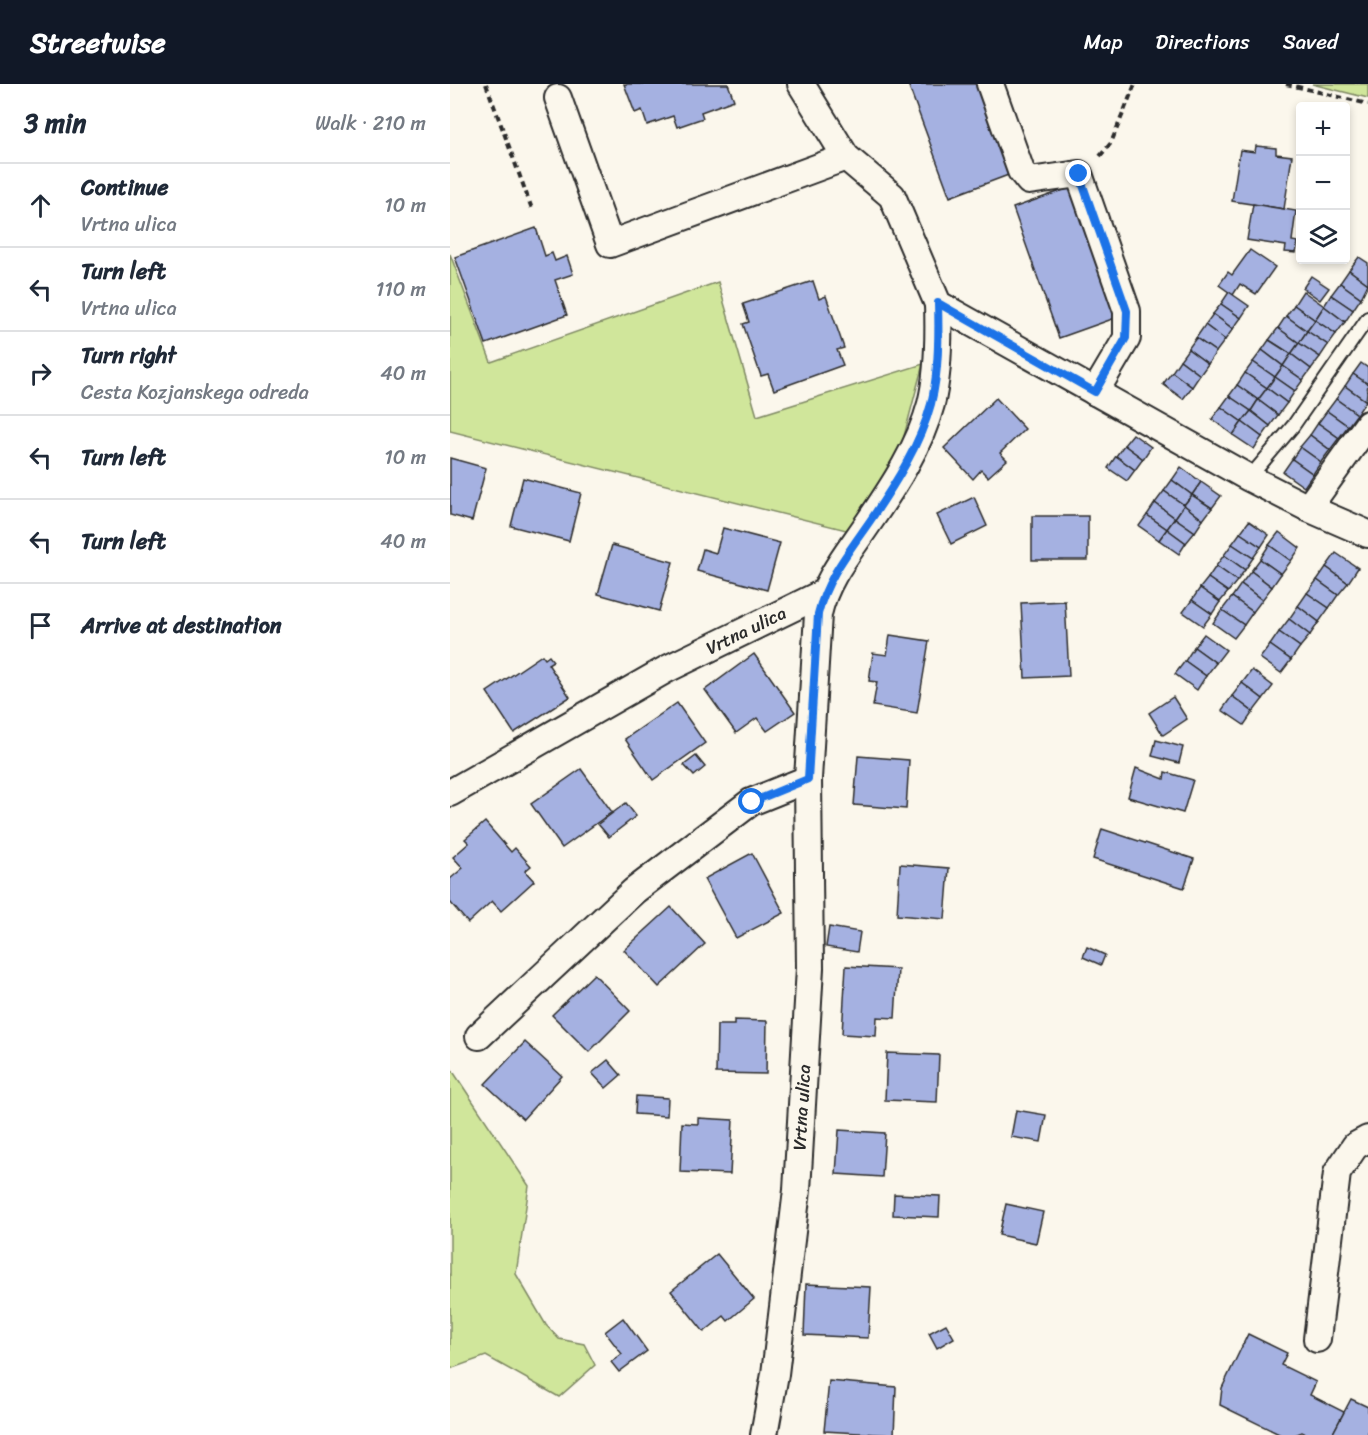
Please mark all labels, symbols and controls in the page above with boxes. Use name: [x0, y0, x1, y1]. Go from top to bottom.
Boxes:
text: Streetwise: [30, 18, 166, 67]
text: Map: [1084, 23, 1122, 61]
text: Directions: [1155, 23, 1250, 61]
text: Saved: [1283, 23, 1338, 61]
text: 3 min: [24, 100, 86, 146]
map controls: [1296, 102, 1350, 264]
button: +: [1296, 102, 1350, 156]
text: Walk · 210 m: [315, 106, 426, 141]
button: −: [1296, 156, 1350, 210]
route end: [1065, 160, 1091, 186]
text: Continue: [81, 168, 169, 207]
text: 10 m: [384, 188, 426, 223]
icon: ahead: [24, 189, 57, 222]
text: Vrtna ulica: [81, 207, 177, 242]
button: layers: [1296, 210, 1350, 264]
text: Turn left: [81, 252, 166, 291]
text: 110 m: [376, 272, 426, 307]
icon: left: [24, 273, 57, 306]
text: Vrtna ulica: [81, 291, 177, 326]
text: Turn right: [81, 336, 176, 375]
text: 40 m: [380, 356, 426, 391]
icon: right: [24, 357, 57, 390]
text: Cesta Kozjanskega odreda: [81, 375, 309, 410]
text: Turn left: [81, 438, 166, 477]
text: 10 m: [384, 440, 426, 475]
icon: left: [24, 441, 57, 474]
text: Turn left: [81, 522, 166, 561]
text: 40 m: [380, 524, 426, 559]
icon: left: [24, 525, 57, 558]
street label: Vrtna ulica: [700, 597, 792, 664]
text: Arrive at destination: [81, 606, 282, 645]
icon: arrive: [24, 609, 57, 642]
route start: [738, 788, 764, 814]
street label: Vrtna ulica: [783, 1063, 820, 1151]

